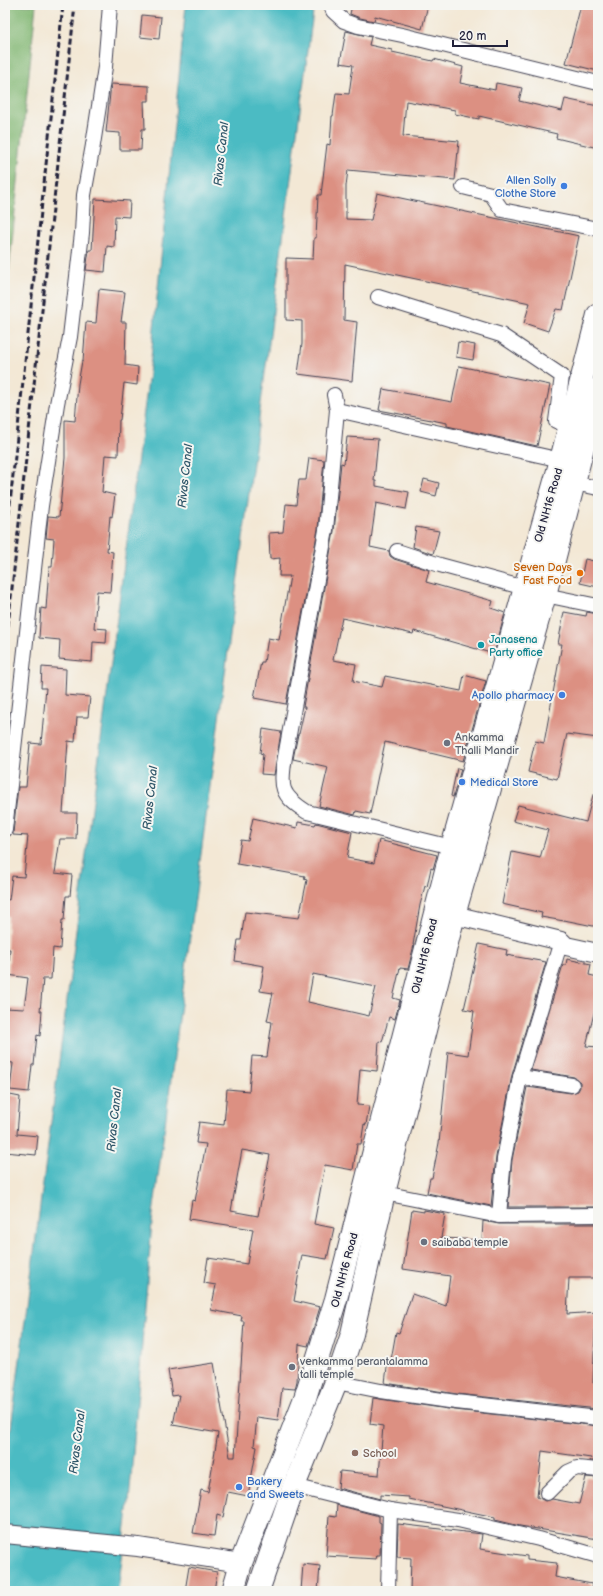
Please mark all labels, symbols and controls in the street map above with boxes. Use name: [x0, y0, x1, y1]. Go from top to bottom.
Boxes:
scale bar: [453, 22, 507, 48]
text: 20 m: [459, 29, 486, 44]
water label: Rivas Canal: [211, 120, 232, 187]
place label: Allen Solly Clothe Store: [495, 174, 556, 200]
marker: Allen Solly Clothe Store: [559, 181, 569, 191]
water label: Rivas Canal: [175, 442, 196, 509]
street label: Old NH16 Road: [532, 466, 565, 544]
place label: Seven Days Fast Food: [514, 561, 573, 587]
marker: Seven Days Fast Food: [575, 568, 585, 578]
place label: Janasena Party office: [489, 633, 543, 659]
marker: Janasena Party office: [476, 640, 486, 650]
place label: Apollo pharmacy: [472, 689, 554, 702]
marker: Apollo pharmacy: [557, 690, 567, 700]
place label: Ankamma Thalli Mandir: [455, 731, 520, 757]
marker: Ankamma Thalli Mandir: [442, 738, 452, 748]
water label: Rivas Canal: [140, 764, 161, 831]
place label: Medical Store: [470, 776, 539, 789]
marker: Medical Store: [457, 777, 467, 787]
street label: Old NH16 Road: [409, 917, 440, 995]
water label: Rivas Canal: [104, 1086, 125, 1153]
street label: Old NH16 Road: [328, 1231, 361, 1309]
place label: saibaba temple: [432, 1236, 508, 1249]
marker: saibaba temple: [419, 1237, 429, 1247]
place label: venkamma perantalamma talli temple: [299, 1355, 428, 1381]
marker: venkamma perantalamma talli temple: [287, 1362, 297, 1372]
water label: Rivas Canal: [66, 1408, 89, 1475]
place label: School: [363, 1447, 397, 1460]
marker: School: [350, 1448, 360, 1458]
place label: Bakery and Sweets: [247, 1475, 305, 1501]
marker: Bakery and Sweets: [234, 1482, 244, 1492]

